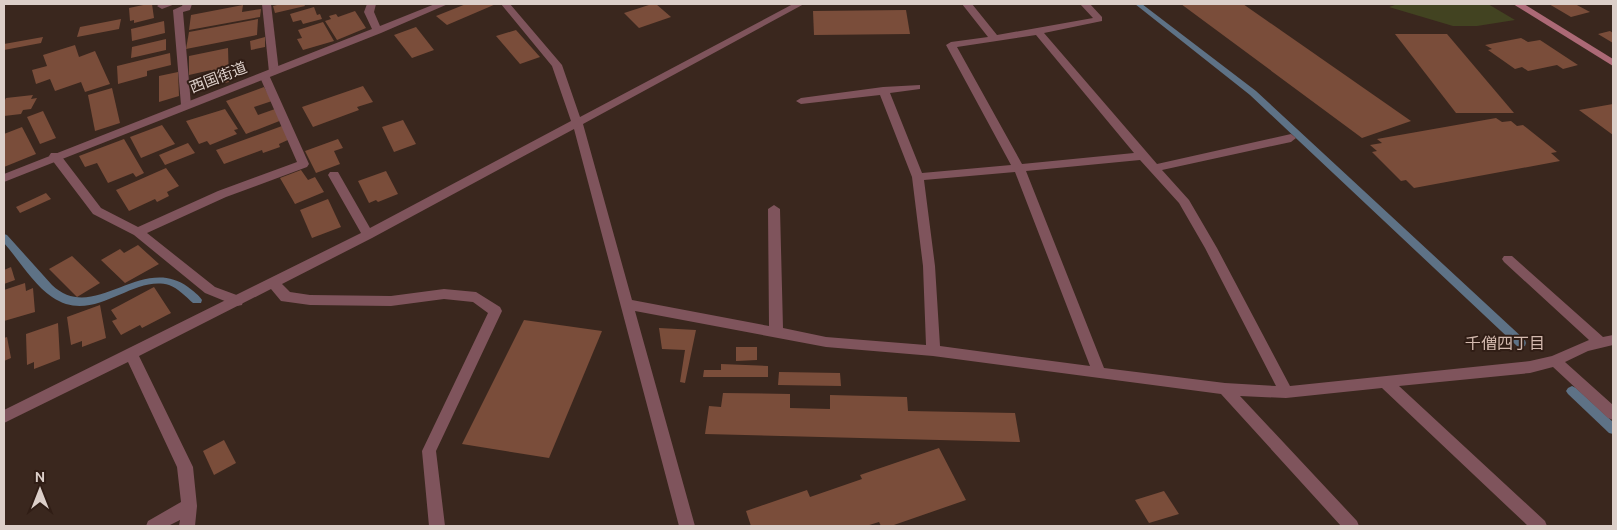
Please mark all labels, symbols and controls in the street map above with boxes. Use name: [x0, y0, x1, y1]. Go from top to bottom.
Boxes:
street label: 西国街道: [187, 58, 249, 96]
district label: 千僧四丁目: [1465, 334, 1545, 352]
north arrow: [15, 465, 65, 515]
text: N: [35, 469, 45, 485]

